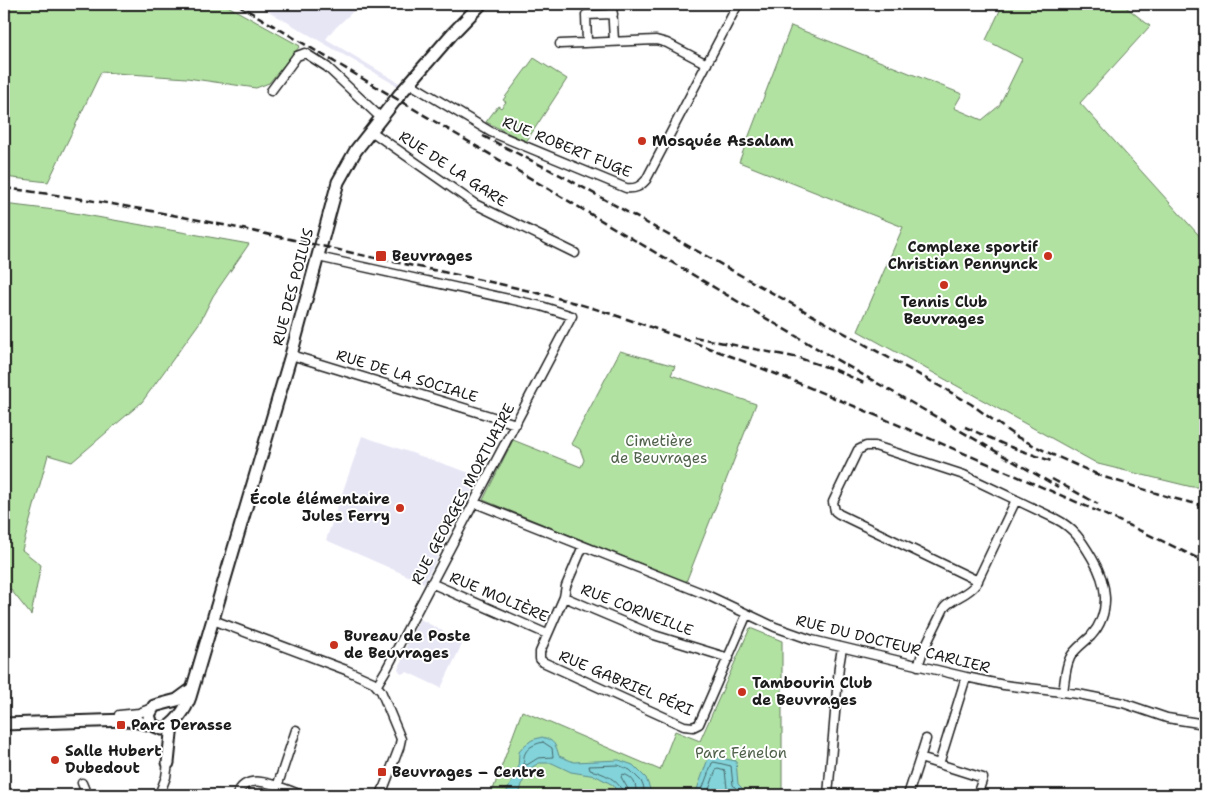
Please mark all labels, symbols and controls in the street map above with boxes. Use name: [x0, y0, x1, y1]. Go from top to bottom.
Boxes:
street label: RUE ROBERT FUGE: [499, 112, 635, 182]
street label: RUE DE LA GARE: [395, 127, 511, 211]
place label: Mosquée Assalam: [652, 131, 794, 151]
marker: Mosquée Assalam: [636, 135, 648, 147]
street label: RUE DES POILUS: [268, 226, 318, 348]
place label: Complexe sportif Christian Pennynck: [888, 237, 1038, 274]
place label: Beuvrages: [392, 246, 473, 266]
marker: Beuvrages: [374, 249, 388, 263]
marker: Complexe sportif Christian Pennynck: [1042, 250, 1054, 262]
marker: Tennis Club Beuvrages: [938, 279, 950, 291]
place label: Tennis Club Beuvrages: [901, 292, 987, 329]
street label: RUE DE LA SOCIALE: [334, 345, 480, 407]
street label: RUE GEORGES MORTUAIRE: [407, 400, 519, 588]
park label: Cimetière de Beuvrages: [611, 431, 707, 468]
place label: École élémentaire Jules Ferry: [250, 488, 390, 526]
marker: École élémentaire Jules Ferry: [394, 502, 406, 514]
street label: RUE MOLIÈRE: [447, 566, 552, 627]
street label: RUE CORNEILLE: [578, 579, 696, 641]
street label: RUE DU DOCTEUR CARLIER: [794, 610, 992, 678]
place label: Bureau de Poste de Beuvrages: [344, 626, 471, 663]
marker: Bureau de Poste de Beuvrages: [328, 639, 340, 651]
street label: RUE GABRIEL PÉRI: [556, 645, 697, 720]
place label: Tambourin Club de Beuvrages: [752, 673, 872, 710]
marker: Tambourin Club de Beuvrages: [736, 686, 748, 698]
place label: Parc Derasse: [131, 715, 232, 735]
marker: Parc Derasse: [115, 719, 127, 731]
place label: Salle Hubert Dubedout: [65, 741, 161, 778]
park label: Parc Fénelon: [695, 743, 787, 763]
marker: Salle Hubert Dubedout: [49, 754, 61, 766]
place label: Beuvrages – Centre: [392, 762, 545, 782]
marker: Beuvrages – Centre: [376, 766, 388, 778]

